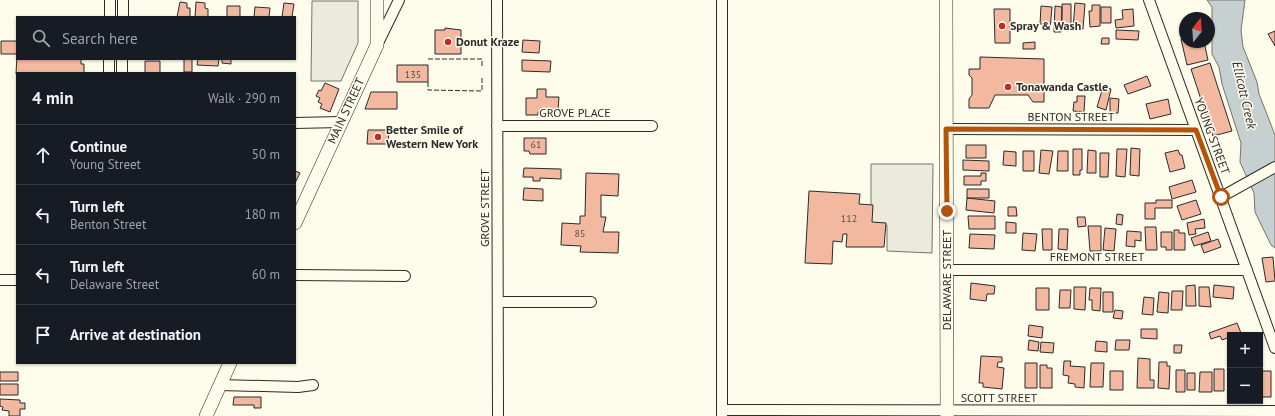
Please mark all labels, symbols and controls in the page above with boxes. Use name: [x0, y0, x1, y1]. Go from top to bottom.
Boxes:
north arrow: [1179, 12, 1215, 48]
search box: [16, 16, 296, 60]
place label: Spray & Wash: [1010, 18, 1081, 33]
marker: Spray & Wash: [997, 21, 1007, 31]
icon: search: [30, 27, 52, 49]
text: Search here: [62, 29, 138, 48]
place label: Donut Kraze: [456, 34, 519, 49]
marker: Donut Kraze: [443, 37, 453, 47]
water label: Ellicott Creek: [1228, 60, 1261, 132]
house number: 135: [405, 68, 421, 81]
street label: MAIN STREET: [324, 75, 367, 146]
place label: Tonawanda Castle: [1016, 79, 1108, 94]
marker: Tonawanda Castle: [1003, 82, 1013, 92]
text: 4 min: [32, 87, 73, 109]
text: Walk · 290 m: [208, 90, 280, 107]
street label: YOUNG STREET: [1192, 95, 1233, 177]
street label: GROVE PLACE: [539, 105, 611, 120]
street label: BENTON STREET: [1028, 109, 1115, 124]
place label: Better Smile of Western New York: [386, 122, 478, 151]
marker: Better Smile of Western New York: [373, 132, 383, 142]
text: Continue: [70, 137, 127, 156]
house number: 61: [531, 138, 541, 151]
icon: ahead: [32, 144, 54, 166]
text: 50 m: [252, 146, 280, 163]
text: Young Street: [70, 156, 141, 173]
street label: GROVE STREET: [477, 169, 492, 247]
route start: [1212, 188, 1230, 206]
text: Turn left: [70, 197, 124, 216]
route end: [938, 202, 956, 220]
icon: left: [32, 204, 54, 226]
text: 180 m: [245, 206, 280, 223]
house number: 112: [841, 212, 857, 225]
text: Benton Street: [70, 216, 146, 233]
house number: 85: [575, 227, 585, 240]
street label: DELAWARE STREET: [939, 229, 954, 330]
street label: FREMONT STREET: [1050, 249, 1145, 264]
text: Turn left: [70, 257, 124, 276]
icon: left: [32, 264, 54, 286]
text: 60 m: [252, 266, 280, 283]
text: Delaware Street: [70, 276, 159, 293]
icon: arrive: [32, 324, 54, 346]
text: Arrive at destination: [70, 325, 201, 344]
map controls: [1227, 332, 1263, 404]
button: +: [1227, 332, 1263, 368]
button: −: [1227, 368, 1263, 404]
street label: SCOTT STREET: [961, 390, 1038, 405]

